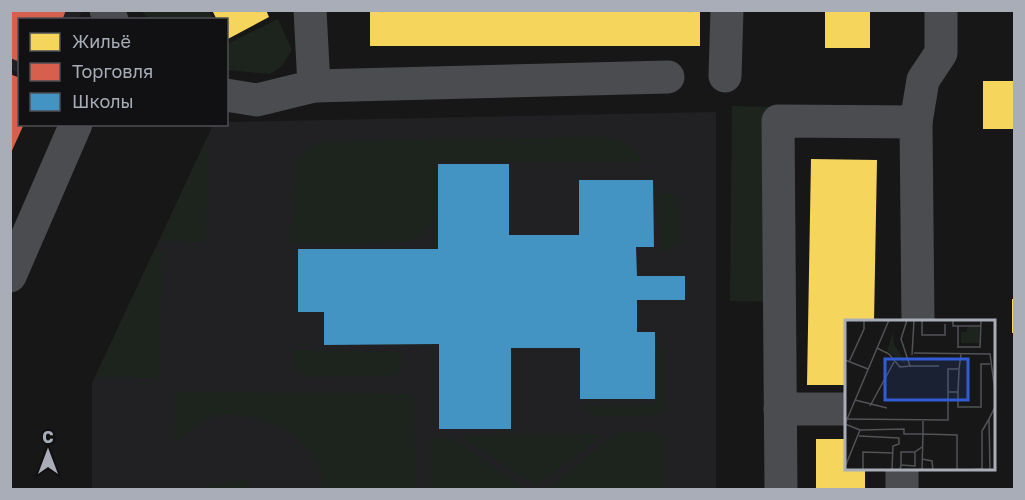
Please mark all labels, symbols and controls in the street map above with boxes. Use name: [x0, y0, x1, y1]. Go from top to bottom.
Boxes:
legend: [18, 18, 228, 126]
text: Жильё: [72, 30, 131, 52]
text: Торговля: [72, 60, 153, 82]
text: Школы: [72, 90, 134, 112]
inset map: [845, 320, 995, 470]
north arrow: [18, 422, 78, 482]
text: С: [42, 427, 54, 447]

